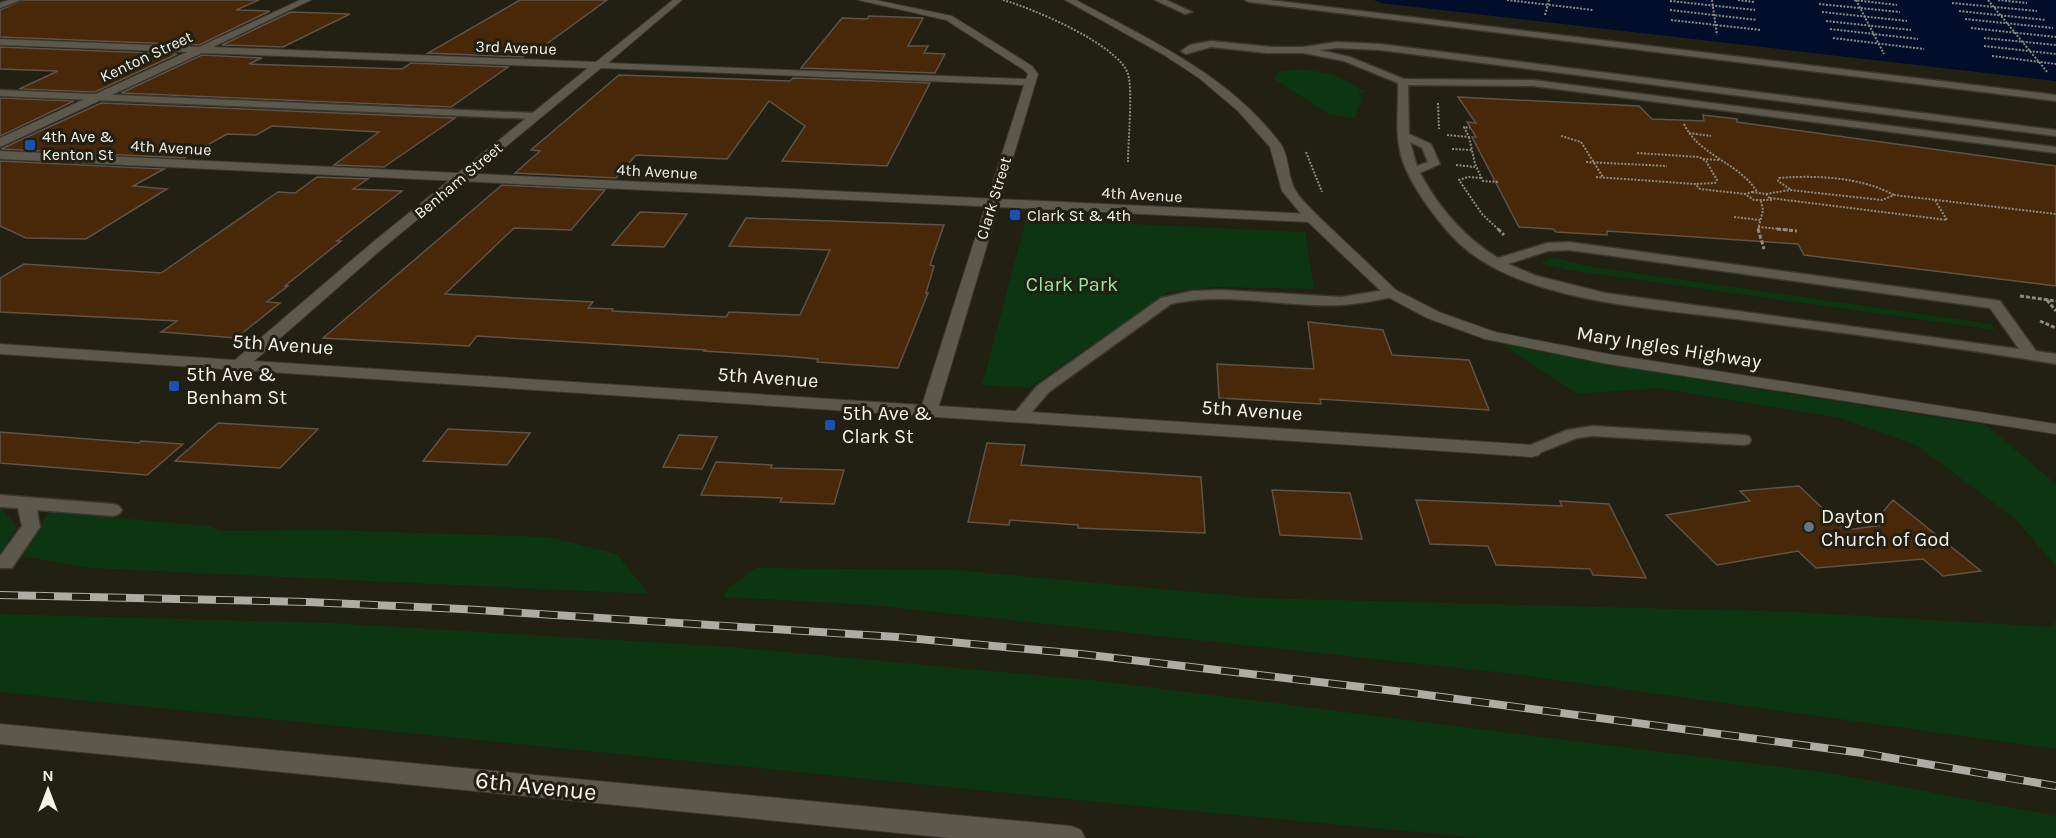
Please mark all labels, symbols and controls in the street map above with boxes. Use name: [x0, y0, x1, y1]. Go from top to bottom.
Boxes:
street label: Kenton Street: [97, 27, 195, 86]
street label: 3rd Avenue: [475, 37, 557, 58]
place label: 4th Ave & Kenton St: [42, 127, 114, 164]
street label: 4th Avenue: [130, 136, 212, 159]
marker: 4th Ave & Kenton St: [23, 138, 37, 152]
street label: Benham Street: [410, 138, 506, 223]
street label: Clark Street: [972, 154, 1015, 242]
street label: 4th Avenue: [616, 160, 698, 183]
street label: 4th Avenue: [1101, 183, 1183, 206]
place label: Clark St & 4th: [1027, 206, 1131, 225]
marker: Clark St & 4th: [1008, 208, 1022, 222]
park label: Clark Park: [1026, 273, 1118, 296]
street label: Mary Ingles Highway: [1575, 322, 1763, 373]
street label: 5th Avenue: [232, 329, 334, 360]
street label: 5th Avenue: [717, 362, 819, 393]
place label: 5th Ave & Benham St: [186, 363, 287, 409]
marker: 5th Ave & Benham St: [167, 379, 181, 393]
street label: 5th Avenue: [1201, 395, 1303, 426]
place label: 5th Ave & Clark St: [842, 402, 932, 448]
marker: 5th Ave & Clark St: [823, 418, 837, 432]
place label: Dayton Church of God: [1821, 505, 1950, 551]
marker: Dayton Church of God: [1802, 520, 1816, 534]
north arrow: [18, 760, 78, 820]
text: N: [42, 766, 54, 785]
street label: 6th Avenue: [474, 766, 598, 806]

